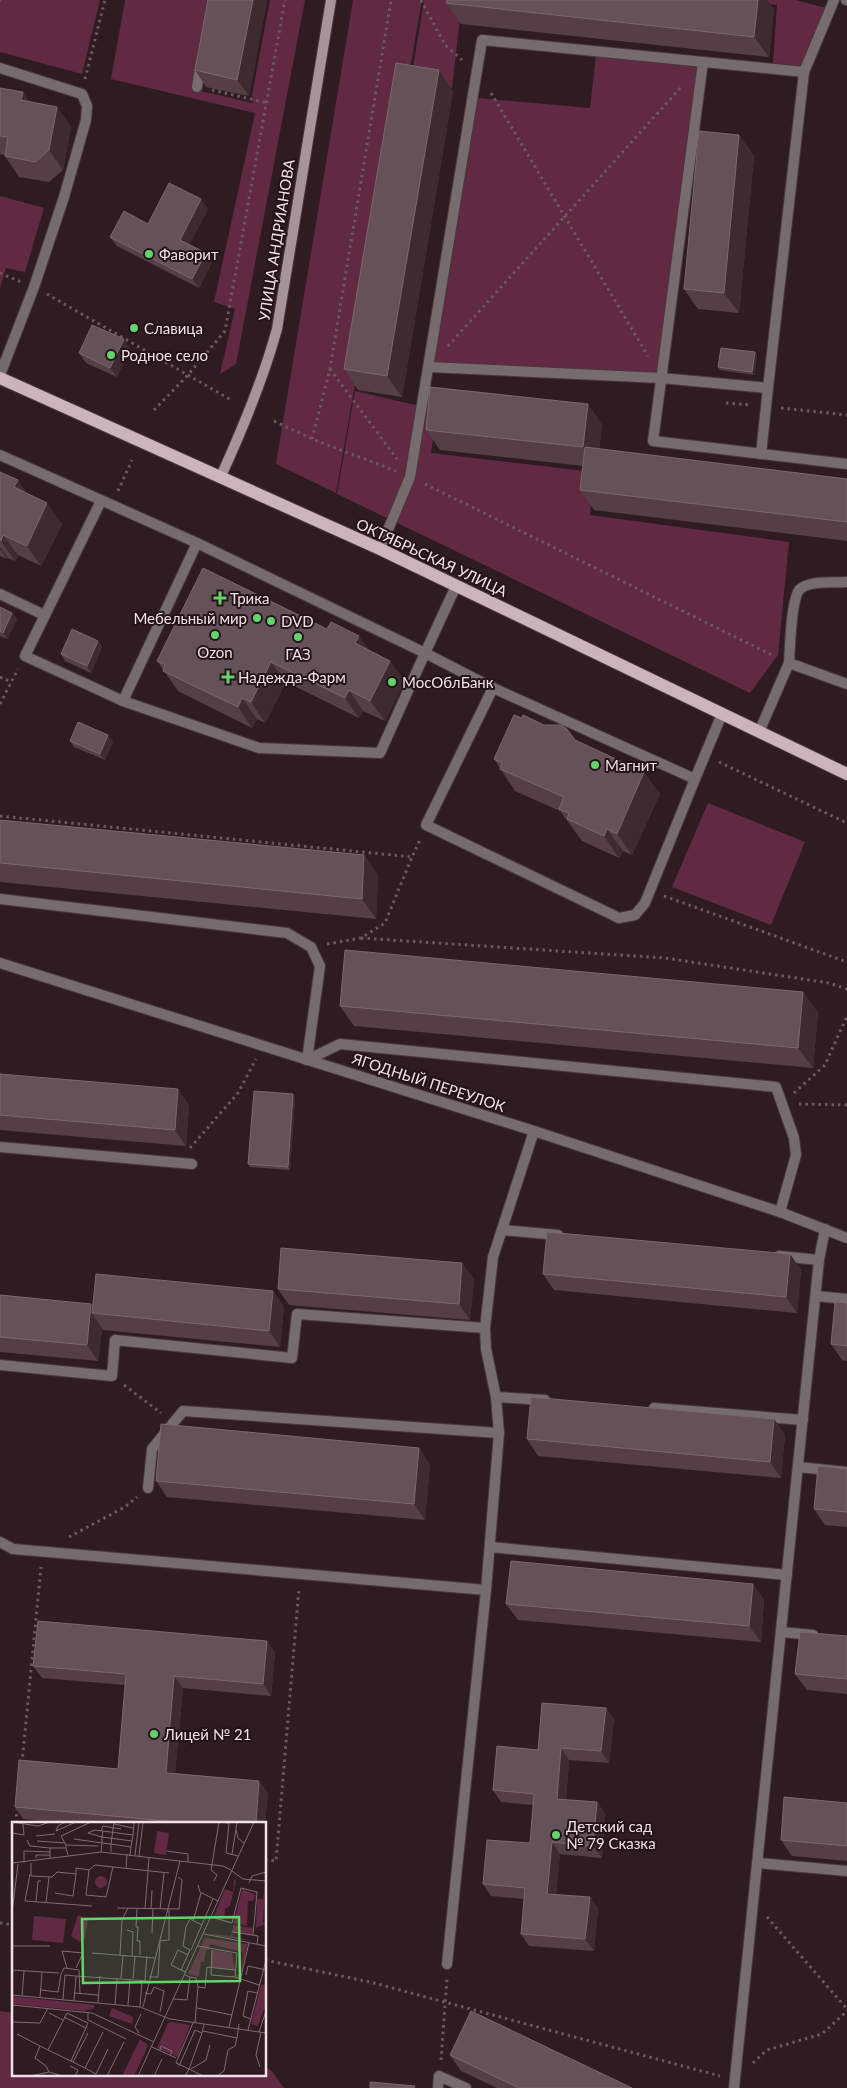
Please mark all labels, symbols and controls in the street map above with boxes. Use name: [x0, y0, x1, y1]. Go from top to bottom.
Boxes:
street label: УЛИЦА АНДРИАНОВА: [254, 157, 298, 322]
place label: Фаворит: [159, 245, 219, 263]
marker: Фаворит: [143, 248, 155, 260]
place label: Славица: [144, 319, 203, 337]
marker: Славица: [128, 322, 140, 334]
place label: Родное село: [121, 346, 208, 364]
marker: Родное село: [105, 349, 117, 361]
street label: ОКТЯБРЬСКАЯ УЛИЦА: [354, 514, 511, 600]
place label: Трика: [230, 589, 269, 607]
marker: Трика: [214, 592, 226, 604]
place label: Мебельный мир: [133, 609, 247, 627]
marker: Мебельный мир: [251, 612, 263, 624]
place label: DVD: [281, 612, 314, 630]
marker: DVD: [265, 615, 277, 627]
marker: Ozon: [209, 629, 221, 641]
marker: ГАЗ: [292, 631, 304, 643]
place label: Ozon: [197, 643, 233, 661]
place label: ГАЗ: [285, 645, 311, 663]
place label: Надежда-Фарм: [238, 668, 346, 686]
marker: Надежда-Фарм: [222, 671, 234, 683]
place label: МосОблБанк: [402, 673, 494, 691]
marker: МосОблБанк: [386, 676, 398, 688]
place label: Магнит: [605, 756, 657, 774]
marker: Магнит: [589, 759, 601, 771]
street label: ЯГОДНЫЙ ПЕРЕУЛОК: [349, 1048, 508, 1115]
place label: Лицей № 21: [163, 1725, 251, 1743]
marker: Лицей № 21: [148, 1728, 160, 1740]
place label: Детский сад № 79 Сказка: [566, 1817, 656, 1852]
inset map: [12, 1822, 266, 2076]
marker: Детский сад № 79 Сказка: [550, 1829, 562, 1841]

